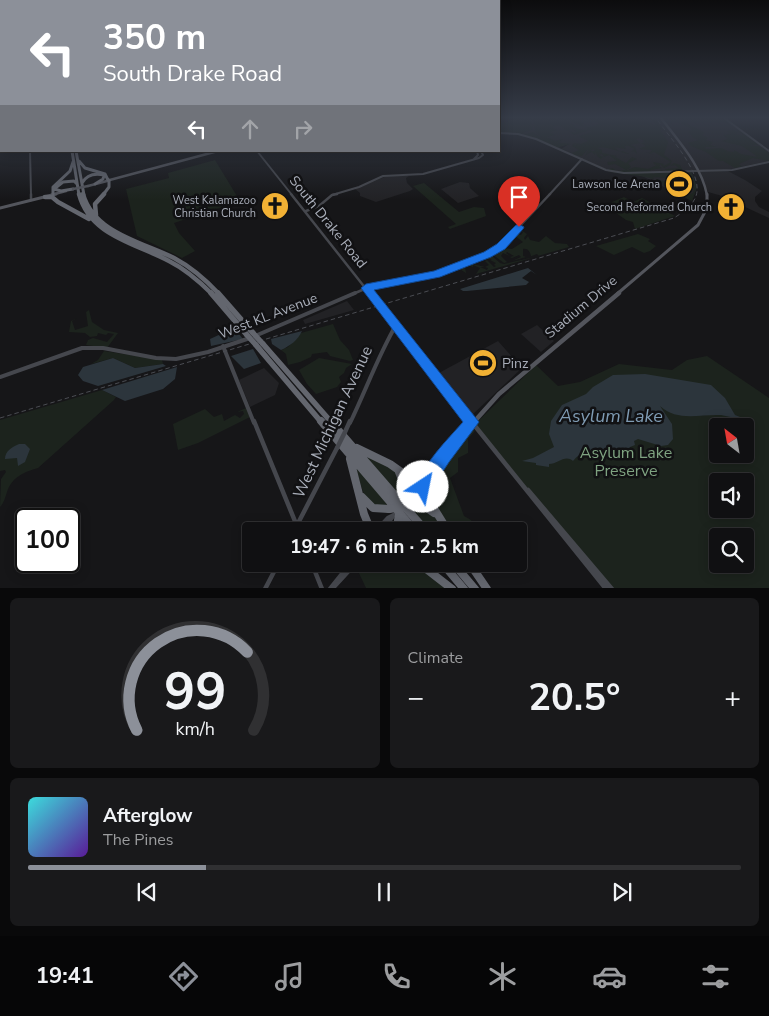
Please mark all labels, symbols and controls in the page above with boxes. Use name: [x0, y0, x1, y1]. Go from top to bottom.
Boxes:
text: 350 m: [103, 14, 206, 61]
icon: left: [20, 20, 85, 85]
text: South Drake Road: [103, 59, 282, 89]
icon: left: [183, 115, 211, 143]
icon: ahead: [236, 115, 264, 143]
icon: right: [289, 115, 317, 143]
sports icon: Lawson Ice Arena: [664, 169, 694, 199]
street label: South Drake Road: [285, 172, 371, 272]
pin: [498, 176, 540, 227]
place label: Lawson Ice Arena: [572, 177, 660, 192]
icon: arrive: [505, 183, 533, 211]
church icon: West Kalamazoo Christian Church: [260, 191, 290, 221]
church icon: Second Reformed Church: [716, 192, 746, 222]
place label: West Kalamazoo Christian Church: [173, 193, 256, 221]
place label: Second Reformed Church: [587, 200, 712, 215]
street label: Stadium Drive: [541, 271, 621, 343]
street label: West KL Avenue: [216, 288, 320, 344]
street label: West Michigan Avenue: [288, 342, 378, 502]
sports icon: Pinz: [468, 348, 498, 378]
place label: Pinz: [502, 354, 529, 373]
water label: Asylum Lake: [558, 404, 663, 428]
north arrow: [709, 418, 754, 462]
map controls: [709, 418, 754, 573]
park label: Asylum Lake Preserve: [580, 442, 672, 482]
position arrow: [396, 460, 448, 512]
button: sound: [709, 473, 754, 518]
speed limit sign: 100: [15, 508, 80, 573]
button: search: [709, 528, 754, 573]
text: 19:47 · 6 min · 2.5 km: [290, 534, 479, 560]
text: Climate: [408, 647, 463, 669]
text: 99: [164, 656, 226, 727]
text: 20.5°: [528, 672, 620, 723]
text: −: [408, 679, 424, 717]
text: +: [724, 679, 741, 717]
text: km/h: [175, 717, 214, 741]
text: Afterglow: [103, 803, 193, 829]
text: The Pines: [103, 829, 173, 851]
icon: previous: [133, 878, 161, 906]
icon: pause: [370, 878, 398, 906]
icon: next: [608, 878, 636, 906]
icon: directions: [166, 959, 201, 994]
icon: music: [272, 959, 307, 994]
icon: phone: [379, 959, 414, 994]
icon: climate: [485, 959, 520, 994]
icon: car: [592, 959, 627, 994]
icon: filters: [698, 959, 733, 994]
text: 19:41: [36, 961, 94, 991]

